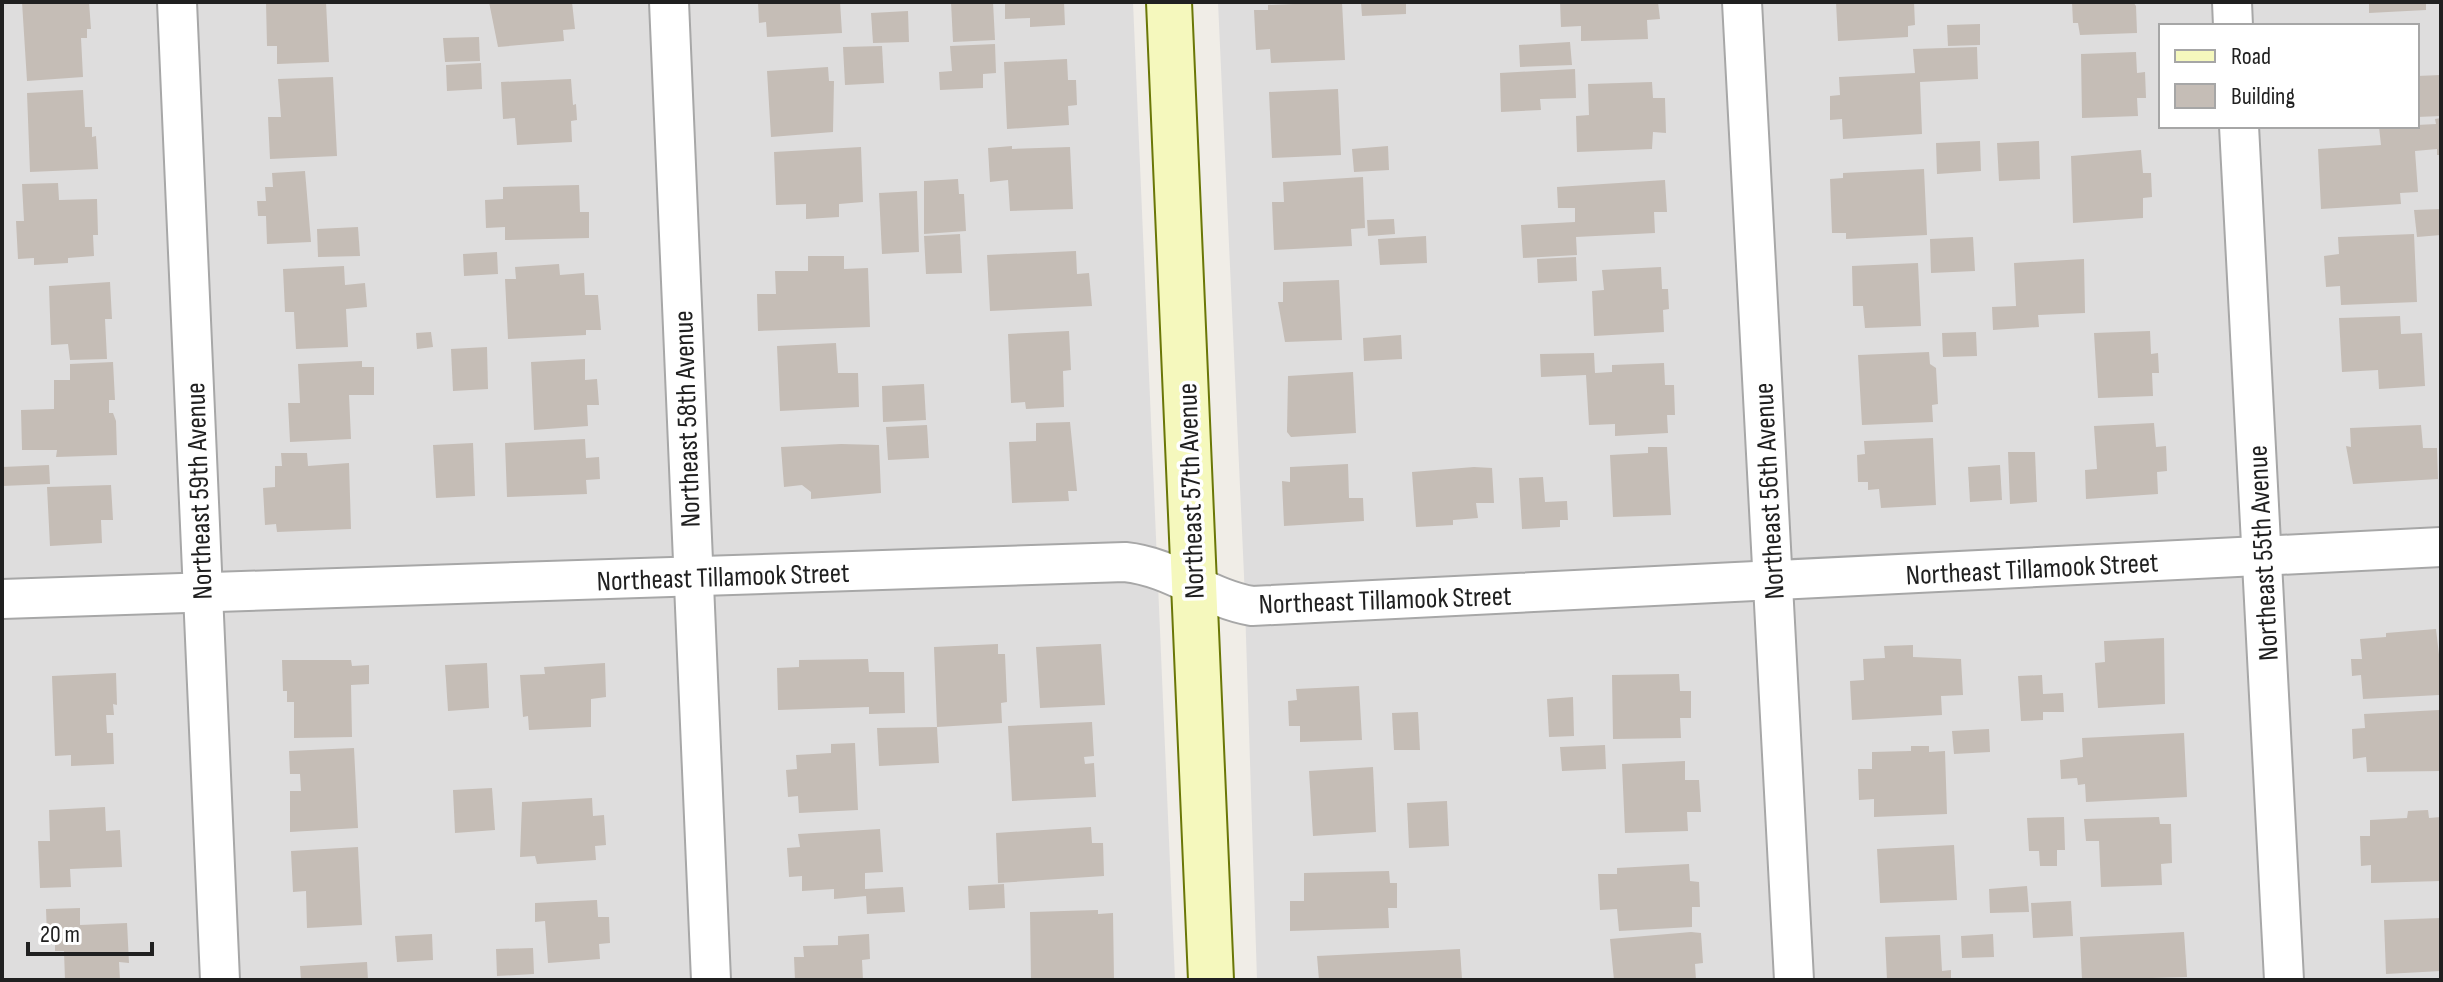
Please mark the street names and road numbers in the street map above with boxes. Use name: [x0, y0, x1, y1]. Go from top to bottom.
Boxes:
street label: Northeast 58th Avenue: [667, 310, 708, 528]
street label: Northeast 59th Avenue: [179, 382, 220, 600]
street label: Northeast 57th Avenue: [1171, 382, 1212, 599]
street label: Northeast 56th Avenue: [1747, 382, 1792, 600]
street label: Northeast 55th Avenue: [2241, 444, 2286, 662]
street label: Northeast Tillamook Street: [1905, 546, 2159, 593]
street label: Northeast Tillamook Street: [596, 557, 850, 598]
street label: Northeast Tillamook Street: [1258, 580, 1512, 621]

